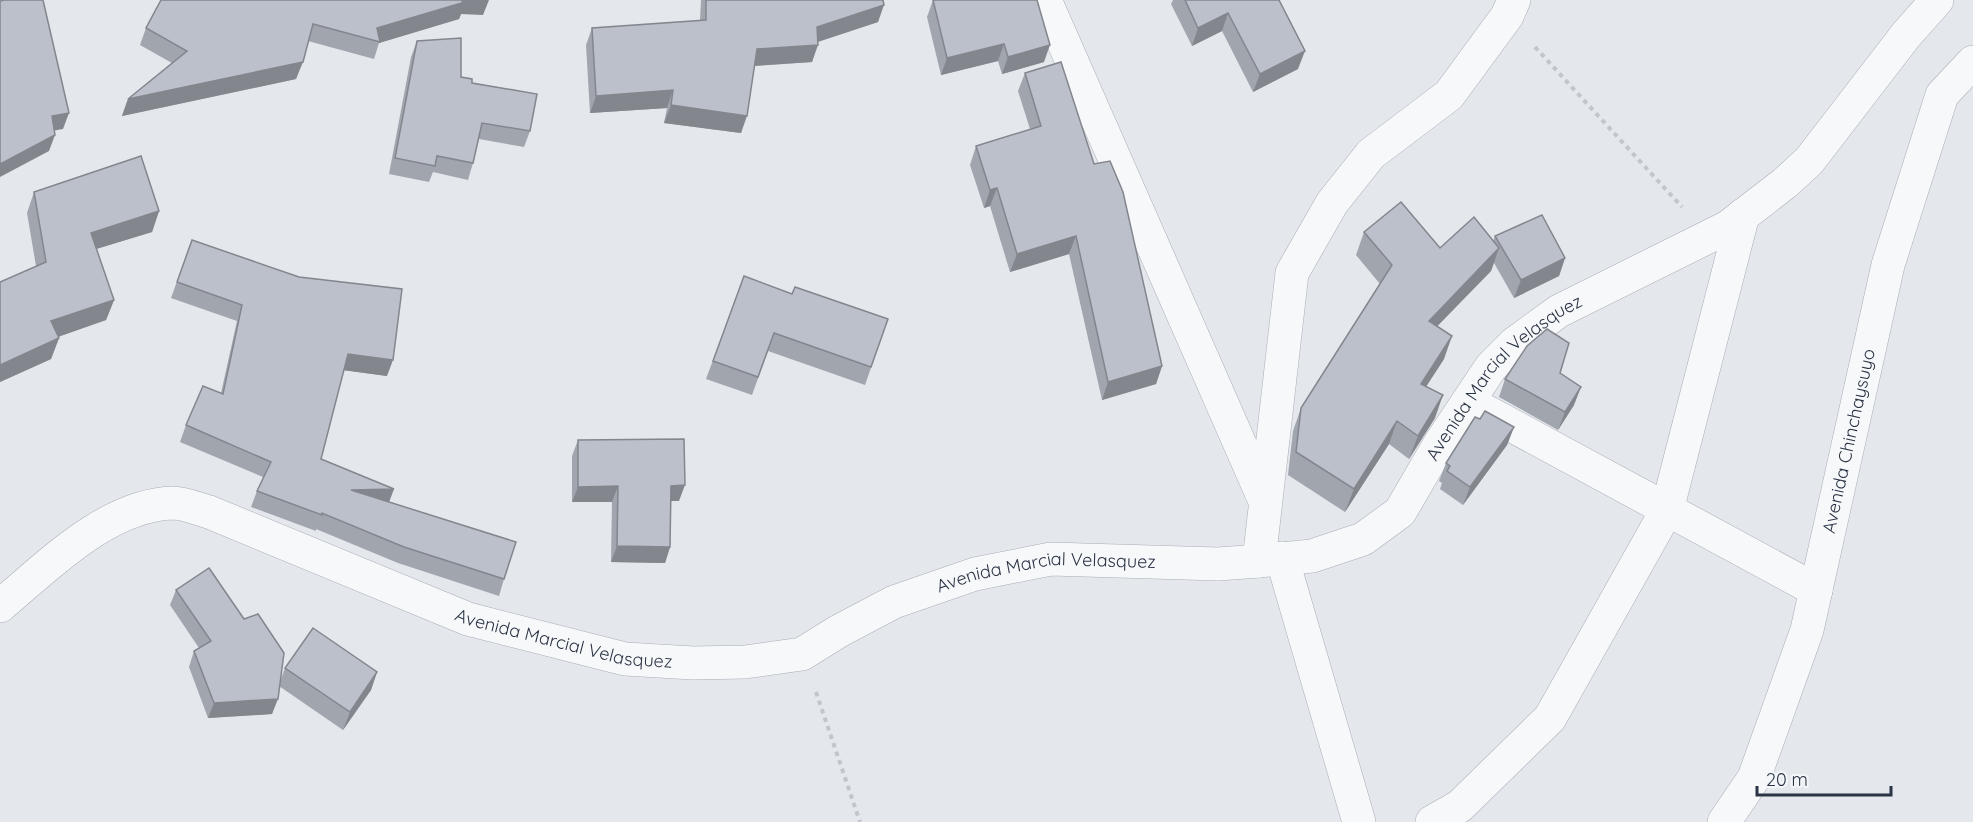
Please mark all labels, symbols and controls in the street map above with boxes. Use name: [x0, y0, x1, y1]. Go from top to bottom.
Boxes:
street label: Avenida Marcial Velasquez: [1421, 289, 1586, 464]
street label: Avenida Chinchaysuyo: [1817, 347, 1880, 535]
street label: Avenida Marcial Velasquez: [933, 547, 1156, 597]
street label: Avenida Marcial Velasquez: [452, 603, 673, 673]
scale bar: [1757, 759, 1890, 797]
text: 20 m: [1766, 768, 1808, 791]

